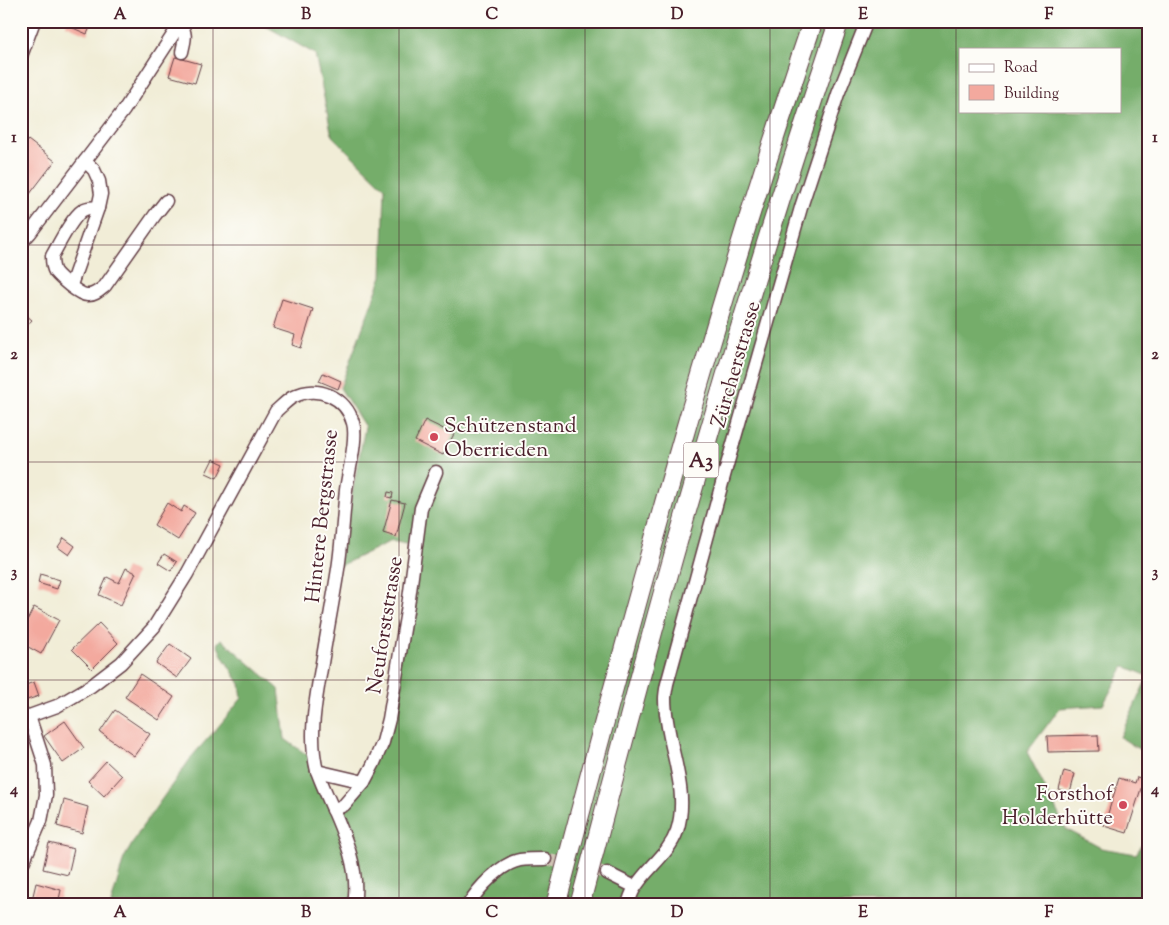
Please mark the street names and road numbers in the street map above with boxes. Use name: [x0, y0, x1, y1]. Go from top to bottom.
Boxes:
street label: Zürcherstrasse: [705, 298, 769, 431]
street label: Hintere Bergstrasse: [299, 428, 347, 604]
road number: A3: [684, 442, 718, 478]
street label: Neuforststrasse: [360, 554, 412, 696]

